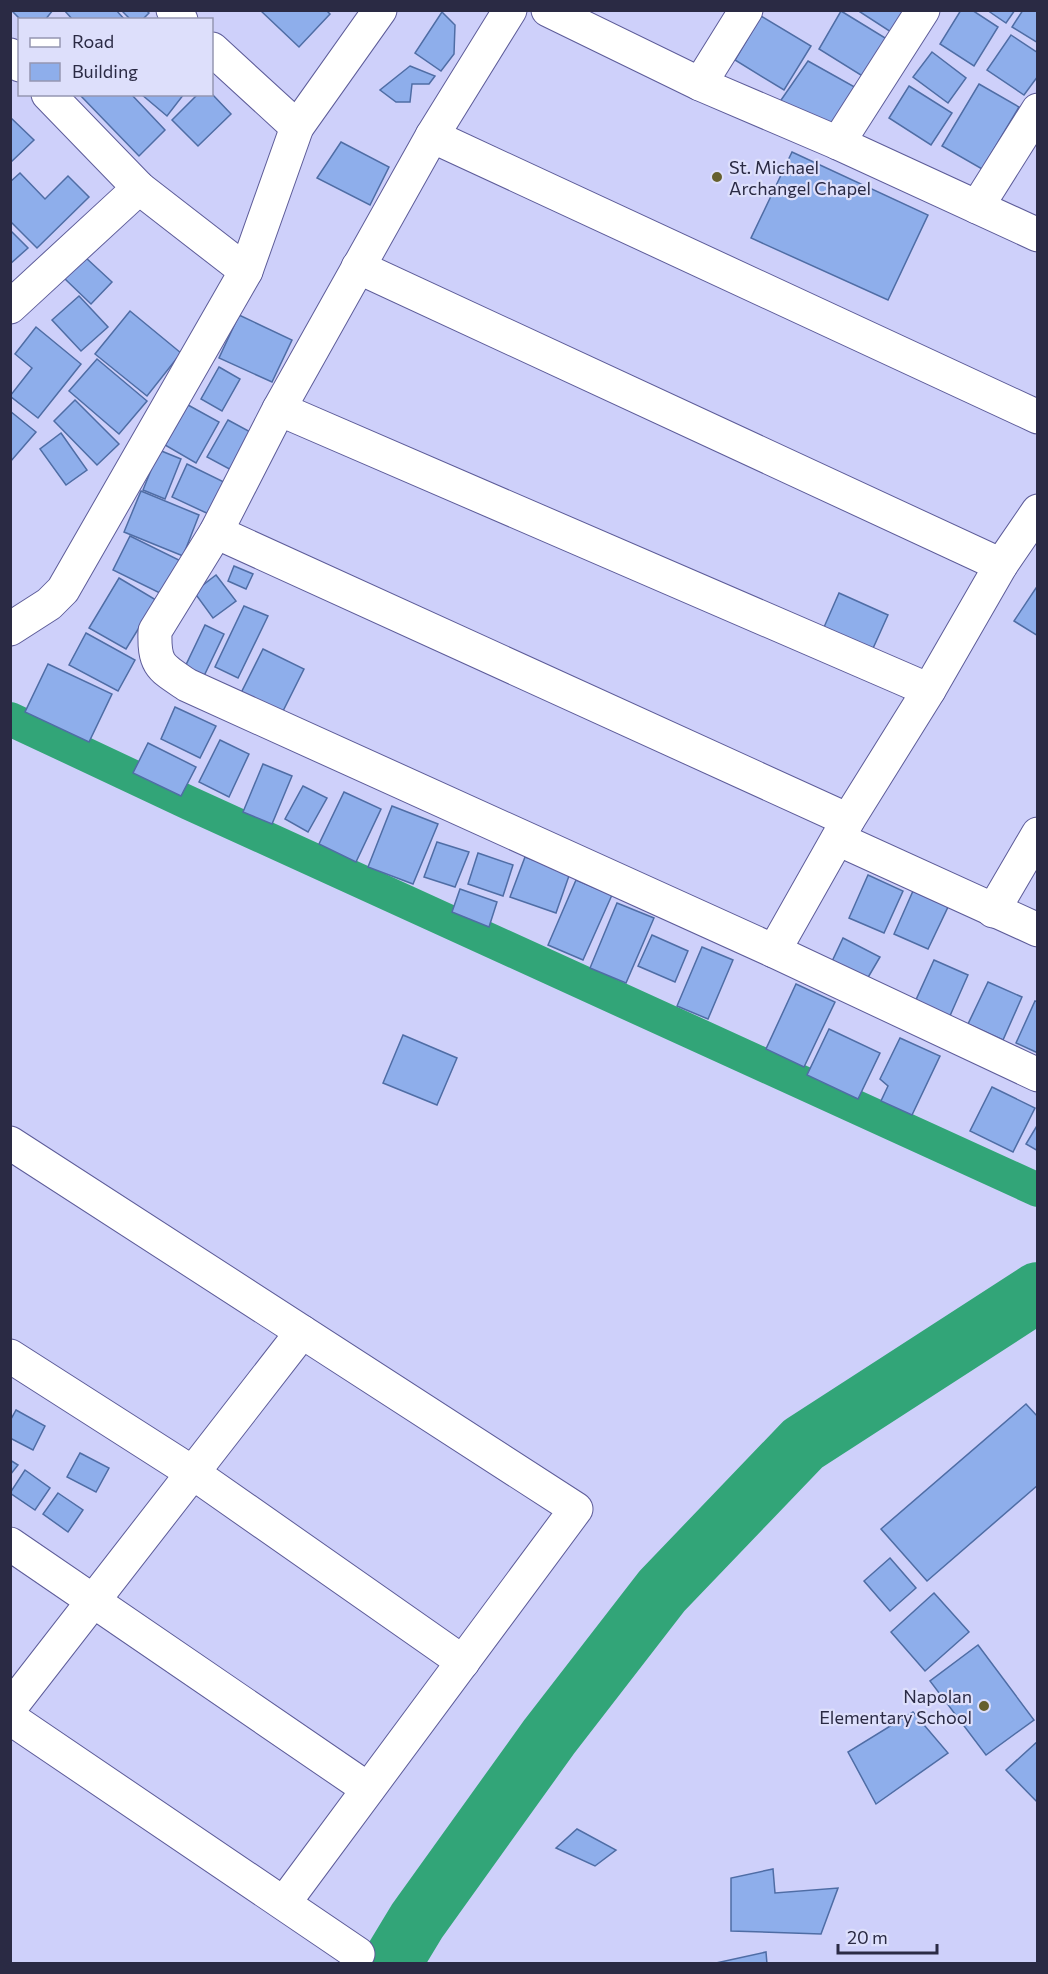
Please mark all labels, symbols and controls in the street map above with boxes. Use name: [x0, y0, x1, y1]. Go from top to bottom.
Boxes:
legend: [18, 18, 213, 96]
text: Road: [72, 30, 114, 52]
text: Building: [72, 60, 138, 82]
place label: St. Michael Archangel Chapel: [729, 156, 871, 199]
marker: St. Michael Archangel Chapel: [710, 170, 724, 184]
place label: Napolan Elementary School: [819, 1685, 972, 1728]
marker: Napolan Elementary School: [977, 1699, 991, 1713]
scale bar: [838, 1917, 937, 1955]
text: 20 m: [847, 1926, 888, 1948]

